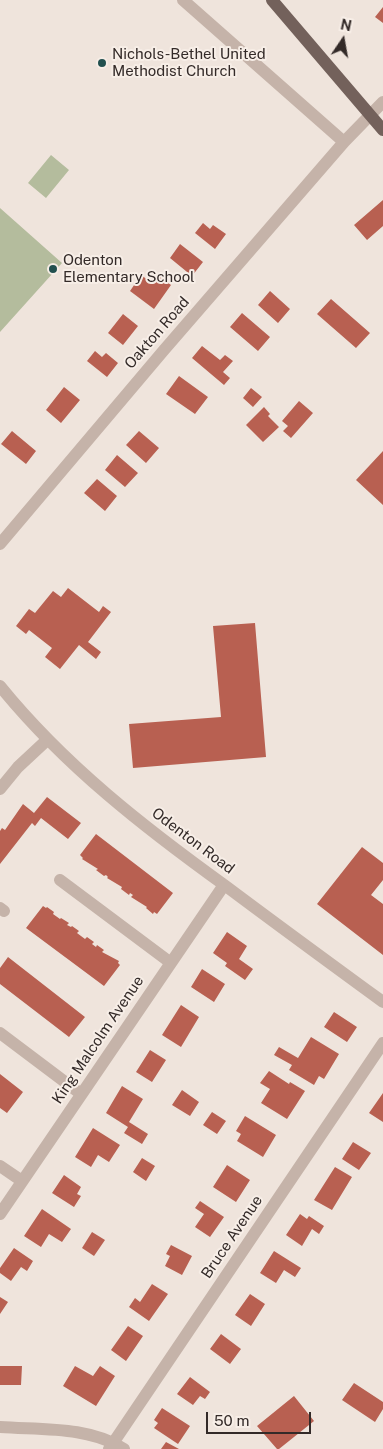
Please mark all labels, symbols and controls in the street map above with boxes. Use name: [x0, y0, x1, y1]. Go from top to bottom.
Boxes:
north arrow: [318, 15, 368, 65]
text: N: [339, 16, 353, 34]
place label: Nichols-Bethel United Methodist Church: [112, 45, 266, 80]
marker: Nichols-Bethel United Methodist Church: [96, 57, 108, 69]
place label: Odenton Elementary School: [63, 251, 195, 286]
marker: Odenton Elementary School: [47, 263, 59, 275]
street label: Oakton Road: [121, 293, 193, 373]
street label: Odenton Road: [148, 804, 238, 878]
street label: King Malcolm Avenue: [48, 973, 148, 1107]
street label: Bruce Avenue: [198, 1192, 266, 1282]
scale bar: [208, 1402, 313, 1434]
text: 50 m: [214, 1412, 249, 1429]

